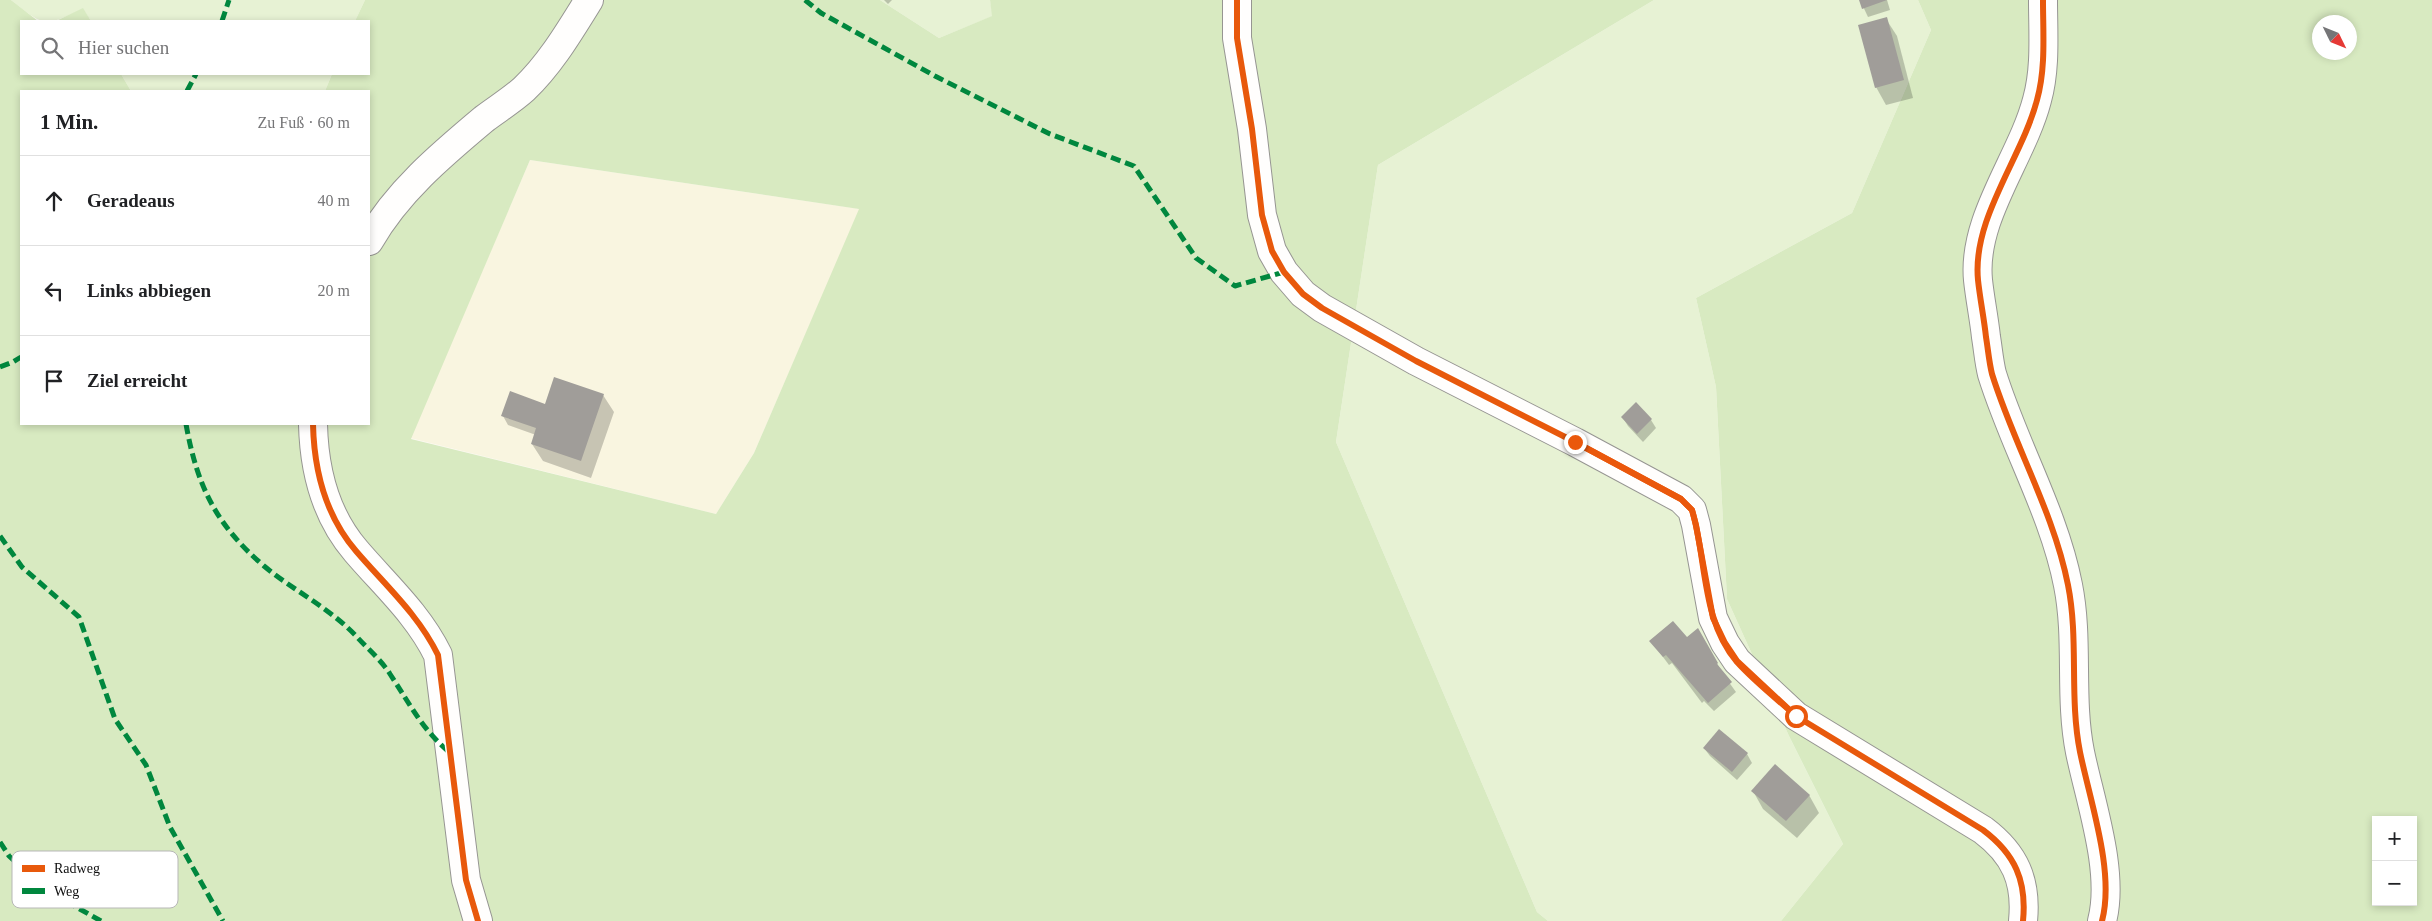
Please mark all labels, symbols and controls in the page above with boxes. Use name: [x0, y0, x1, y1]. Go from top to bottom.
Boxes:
north arrow: [2312, 15, 2357, 60]
search box: [20, 20, 370, 75]
icon: search: [38, 34, 66, 62]
text: Hier suchen: [78, 37, 169, 58]
text: 1 Min.: [40, 110, 98, 134]
text: Zu Fuß · 60 m: [258, 114, 350, 131]
icon: ahead: [40, 187, 68, 215]
text: Geradeaus: [87, 190, 175, 211]
text: 40 m: [318, 192, 350, 209]
icon: left: [40, 277, 68, 305]
text: Links abbiegen: [87, 280, 211, 301]
text: 20 m: [318, 282, 350, 299]
icon: arrive: [40, 367, 68, 395]
text: Ziel erreicht: [87, 370, 187, 391]
route end: [1564, 431, 1587, 454]
route start: [1785, 705, 1808, 728]
map controls: [2372, 816, 2417, 906]
button: +: [2372, 816, 2417, 861]
legend: [12, 851, 178, 908]
text: Radweg: [54, 861, 100, 876]
button: −: [2372, 861, 2417, 906]
text: Weg: [54, 884, 79, 899]

